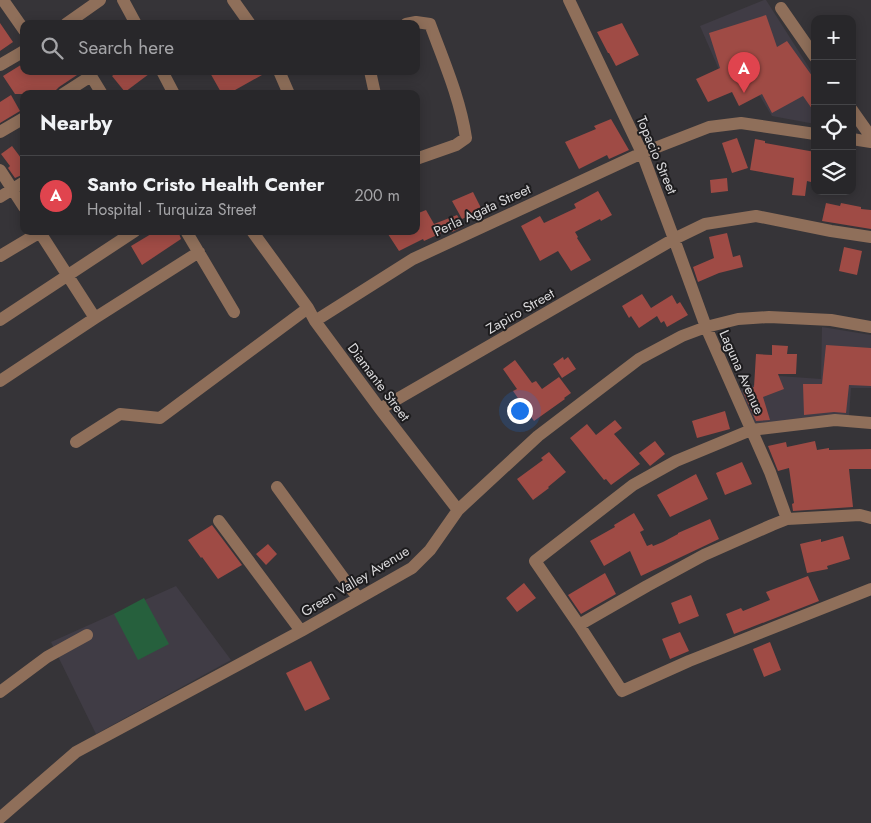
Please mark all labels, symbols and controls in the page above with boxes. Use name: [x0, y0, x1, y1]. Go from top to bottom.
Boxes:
map controls: [811, 15, 856, 195]
button: +: [811, 15, 856, 60]
search box: [20, 20, 420, 75]
icon: search: [38, 34, 66, 62]
text: Search here: [78, 34, 174, 61]
pin: A: [728, 52, 760, 93]
button: −: [811, 60, 856, 105]
button: locate: [811, 105, 856, 150]
text: Nearby: [40, 108, 112, 138]
street label: Topacio Street: [632, 113, 683, 198]
button: layers: [811, 150, 856, 195]
text: Santo Cristo Health Center: [87, 171, 325, 198]
street label: Perla Agata Street: [430, 178, 534, 241]
text: A: [50, 184, 62, 207]
text: 200 m: [354, 184, 400, 207]
text: Hospital · Turquiza Street: [87, 198, 256, 221]
street label: Zapiro Street: [482, 283, 558, 339]
street label: Laguna Avenue: [715, 327, 769, 417]
street label: Diamante Street: [343, 339, 415, 426]
your location: [507, 398, 533, 424]
street label: Green Valley Avenue: [297, 541, 413, 621]

